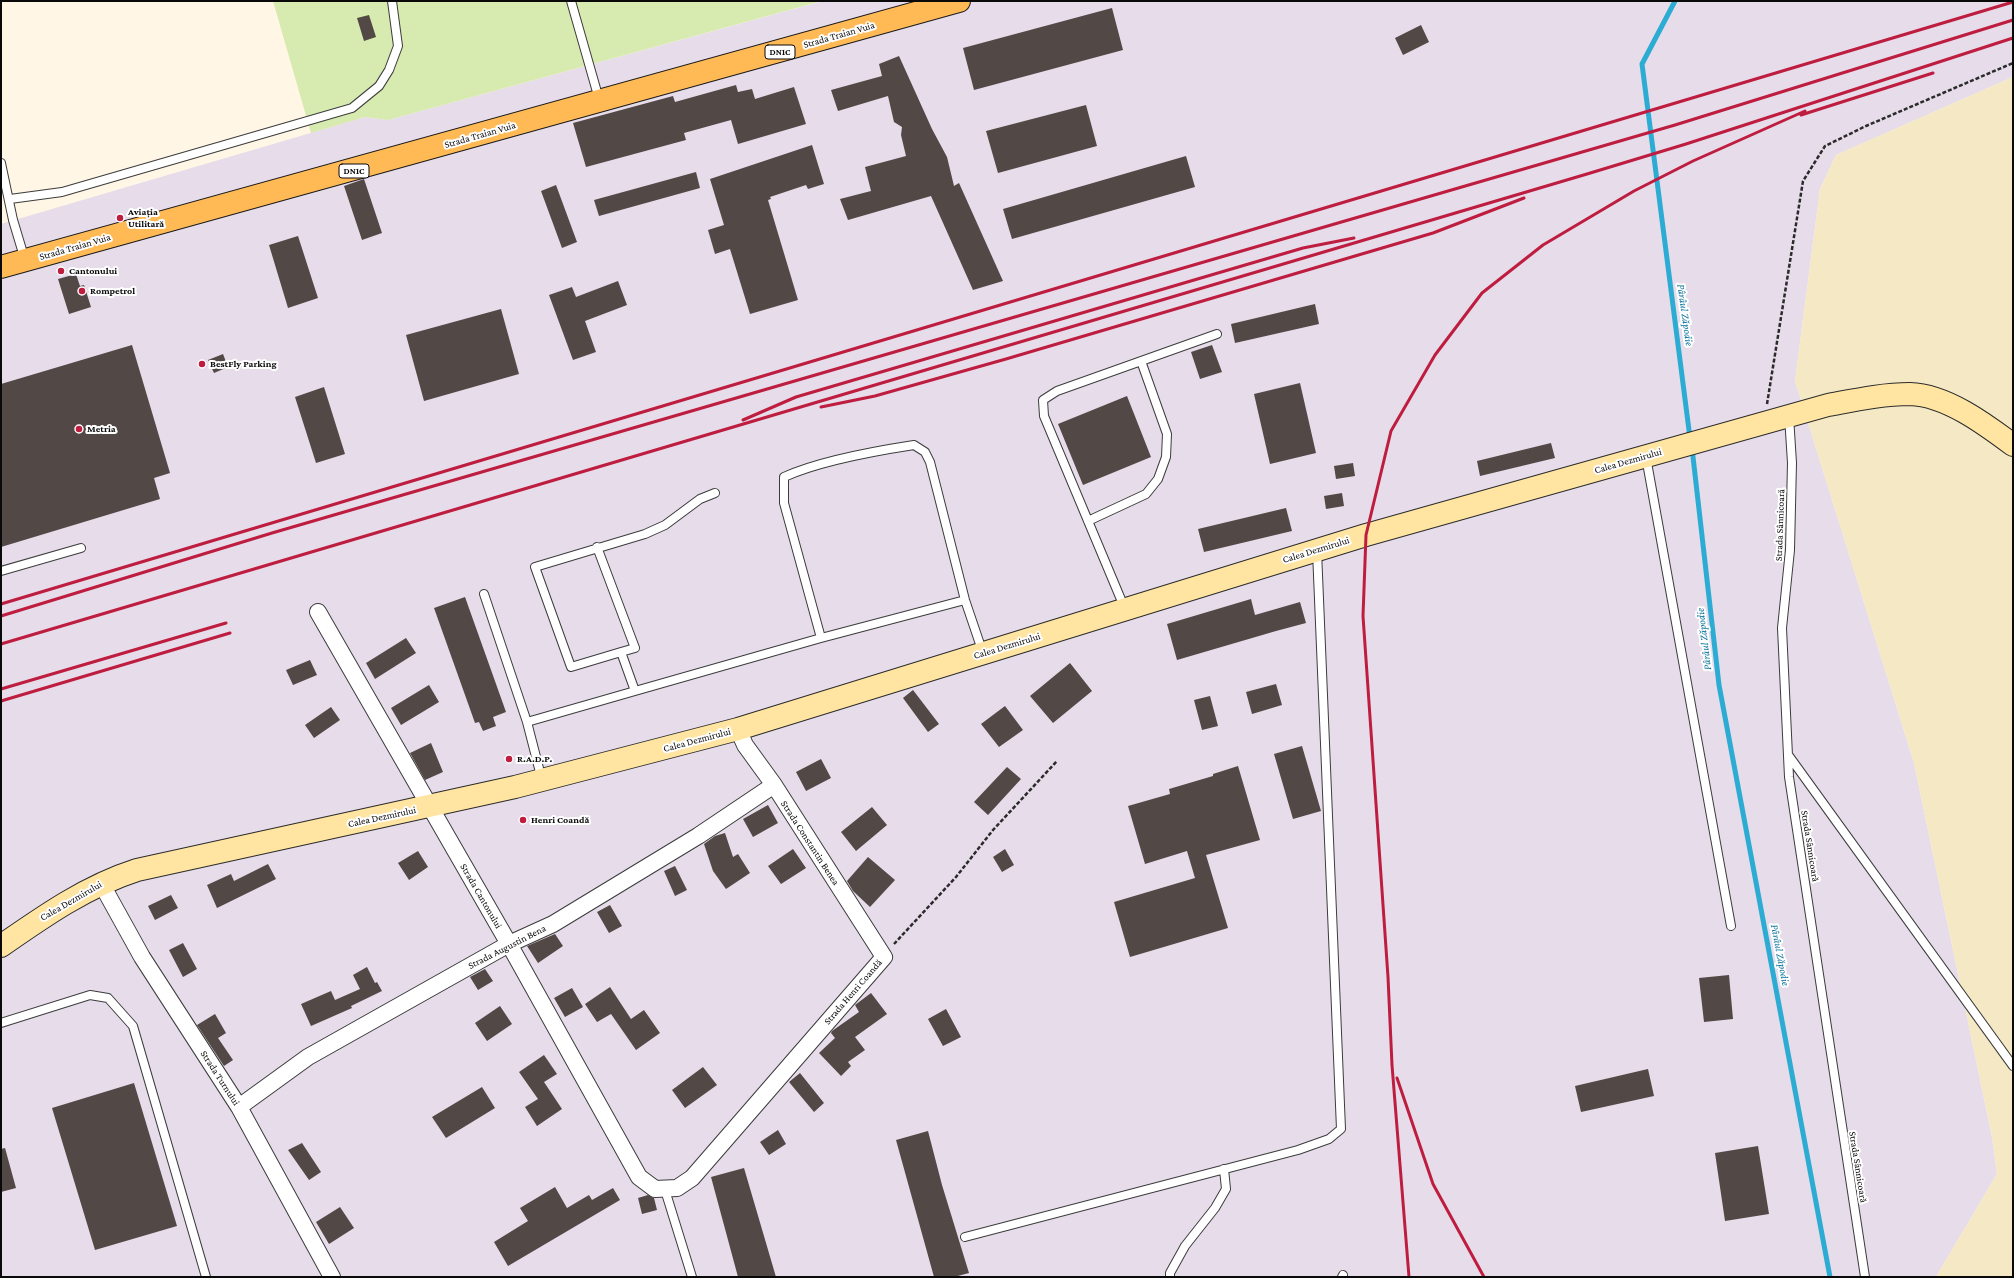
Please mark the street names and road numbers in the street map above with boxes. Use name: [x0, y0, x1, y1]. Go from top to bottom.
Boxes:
street label: Strada Traian Vuia: [802, 19, 876, 51]
road number: DN1C: [765, 45, 795, 59]
street label: Strada Traian Vuia: [443, 119, 517, 151]
road number: DN1C: [339, 164, 369, 178]
street label: Strada Traian Vuia: [38, 231, 112, 263]
street label: Calea Dezmirului: [1593, 446, 1663, 476]
street label: Strada Sânnicoară: [1773, 489, 1787, 561]
street label: Calea Dezmirului: [1281, 534, 1351, 566]
street label: Calea Dezmirului: [972, 630, 1042, 662]
street label: Calea Dezmirului: [662, 725, 732, 755]
street label: Strada Constantin Benea: [778, 798, 842, 888]
street label: Calea Dezmirului: [347, 804, 417, 830]
street label: Strada Sânnicoară: [1798, 809, 1822, 883]
street label: Strada Cantonului: [458, 861, 504, 931]
street label: Calea Dezmirului: [38, 878, 104, 924]
street label: Strada Augustin Bena: [466, 922, 548, 972]
street label: Strada Henri Coandă: [821, 957, 885, 1027]
street label: Strada Turnului: [198, 1048, 242, 1108]
street label: Strada Sânnicoară: [1846, 1130, 1870, 1204]

